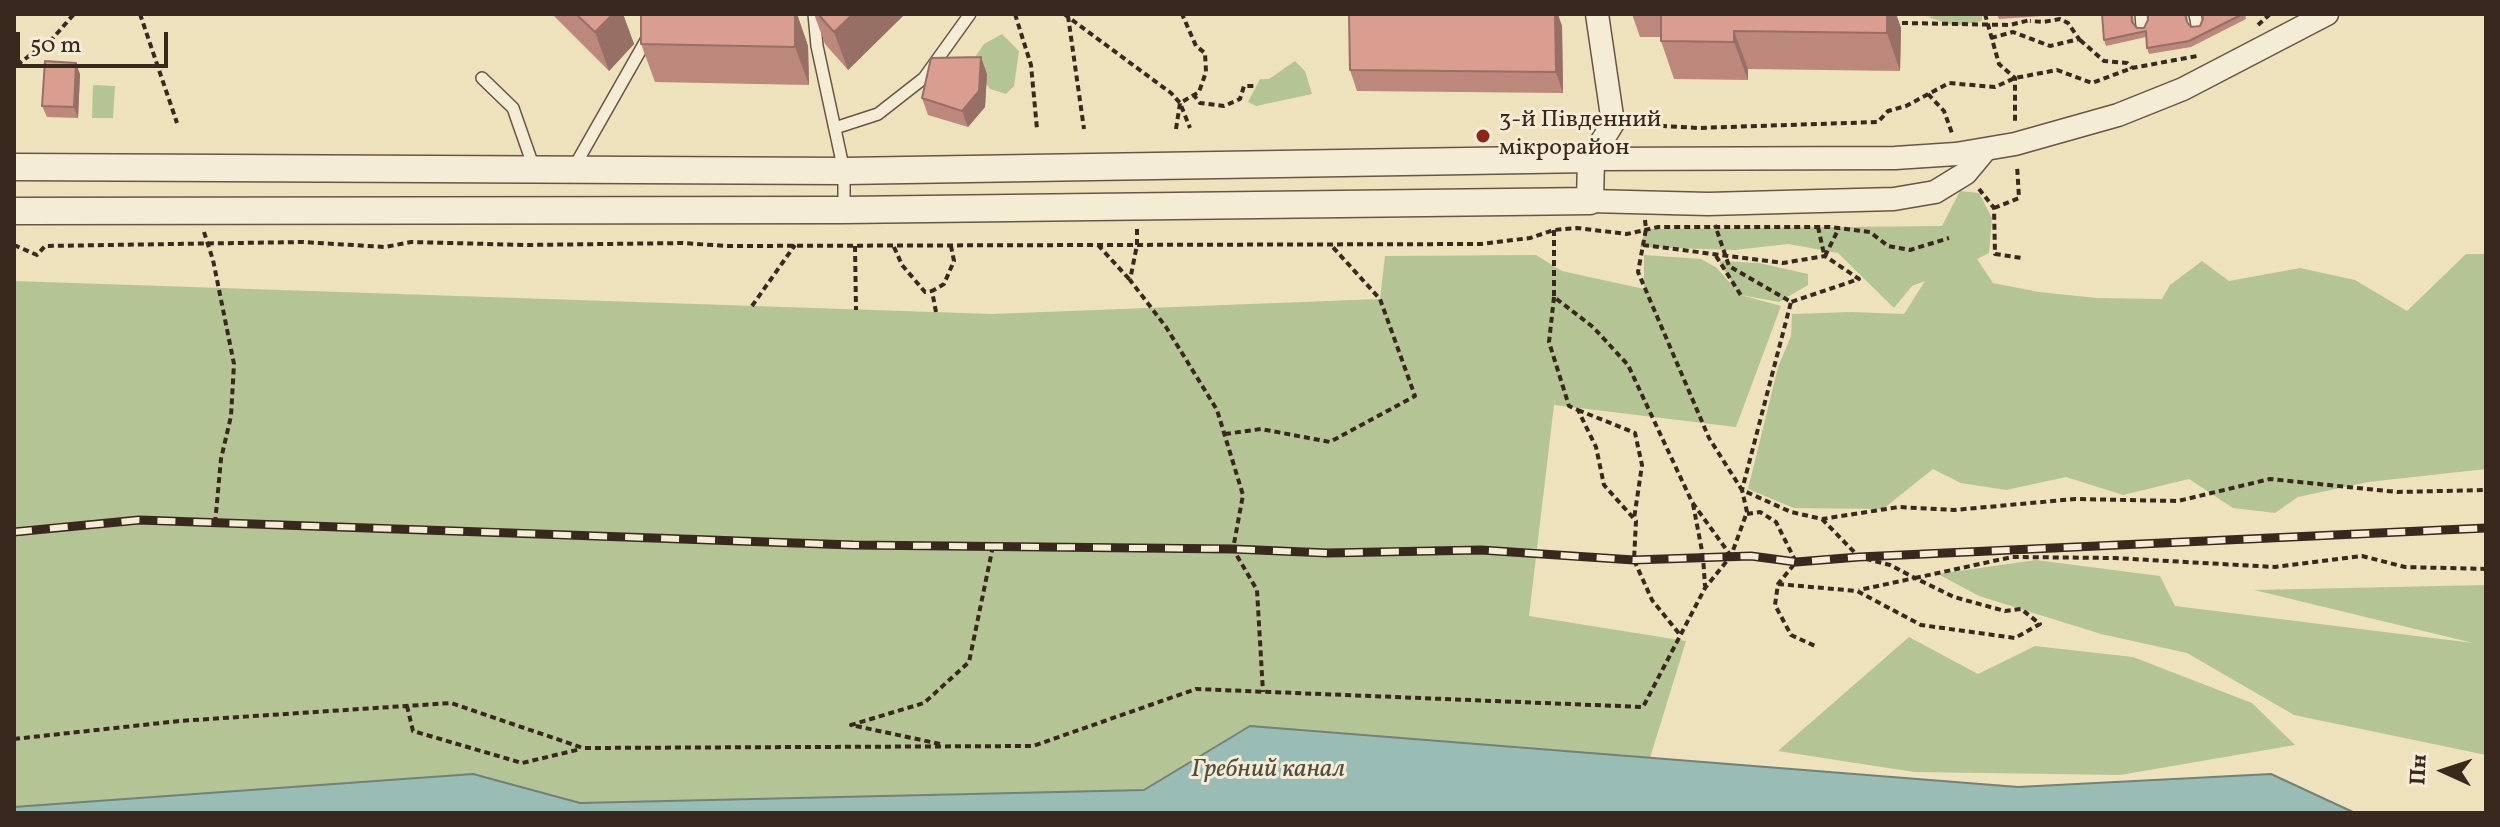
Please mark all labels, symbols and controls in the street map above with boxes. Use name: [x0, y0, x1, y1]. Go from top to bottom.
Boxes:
scale bar: [20, 16, 172, 66]
text: 50 m: [30, 29, 82, 63]
place label: 3-й Південний мікрорайон: [1499, 108, 1661, 164]
marker: 3-й Південний мікрорайон: [1474, 127, 1492, 145]
north arrow: [2404, 731, 2484, 811]
text: Пн: [2403, 753, 2436, 786]
water label: Гребний канал: [1191, 755, 1345, 787]

